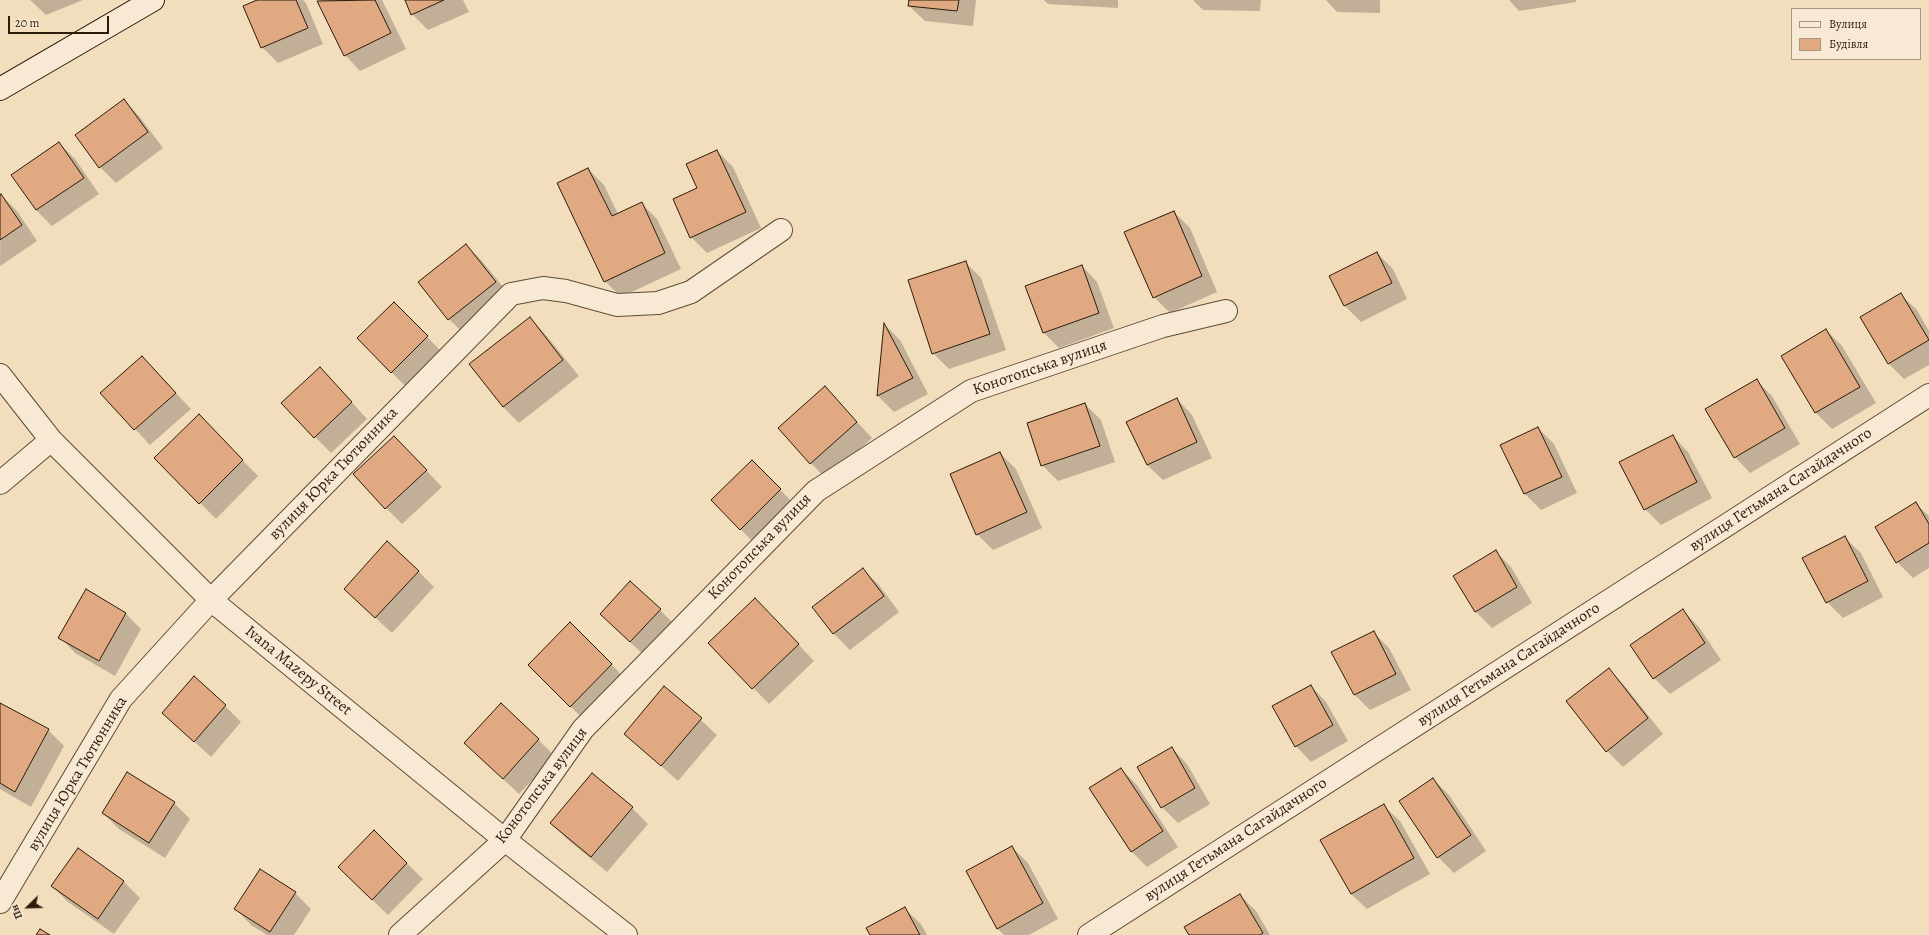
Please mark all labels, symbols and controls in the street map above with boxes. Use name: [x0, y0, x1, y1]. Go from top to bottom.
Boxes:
scale bar: [10, 8, 111, 34]
legend: [1791, 8, 1921, 60]
text: 20 m: [15, 15, 39, 31]
text: Вулиця: [1829, 16, 1867, 32]
text: Будівля: [1829, 36, 1868, 52]
street label: Конотопська вулиця: [970, 336, 1110, 400]
street label: вулиця Юрка Тютюнника: [266, 404, 402, 544]
street label: вулиця Гетьмана Сагайдачного: [1686, 424, 1876, 556]
street label: Конотопська вулиця: [704, 490, 816, 604]
street label: вулиця Гетьмана Сагайдачного: [1414, 599, 1604, 731]
street label: Ivana Mazepy Street: [241, 622, 355, 720]
street label: вулиця Юрка Тютюнника: [24, 693, 132, 855]
street label: Конотопська вулиця: [492, 724, 592, 848]
street label: вулиця Гетьмана Сагайдачного: [1141, 774, 1331, 906]
north arrow: [8, 887, 48, 927]
text: Пн: [7, 902, 26, 921]

